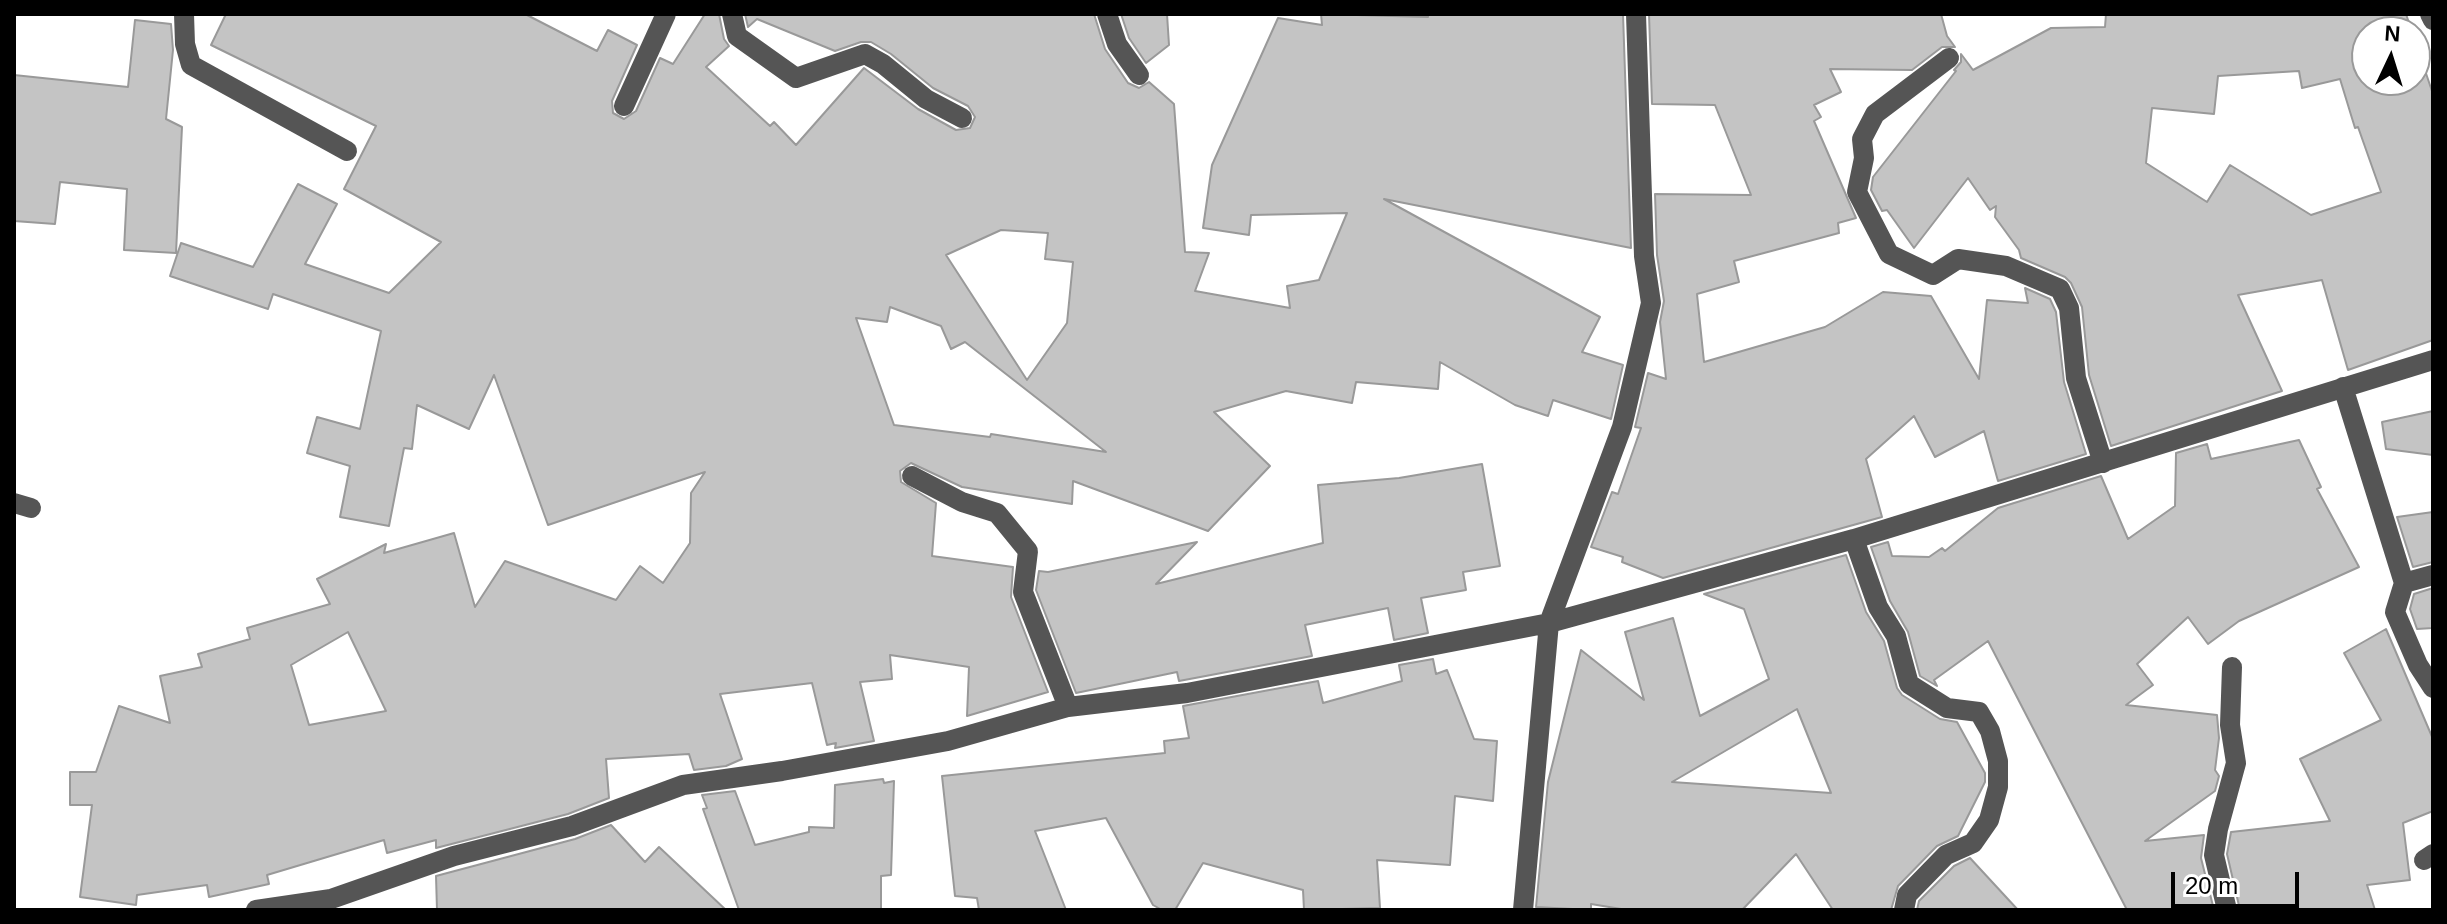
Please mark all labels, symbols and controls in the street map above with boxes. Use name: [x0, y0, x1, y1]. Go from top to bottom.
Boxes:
north arrow: [2351, 16, 2431, 96]
text: N: [2384, 21, 2401, 47]
scale bar: [2175, 856, 2303, 906]
text: 20 m: [2185, 872, 2238, 899]

